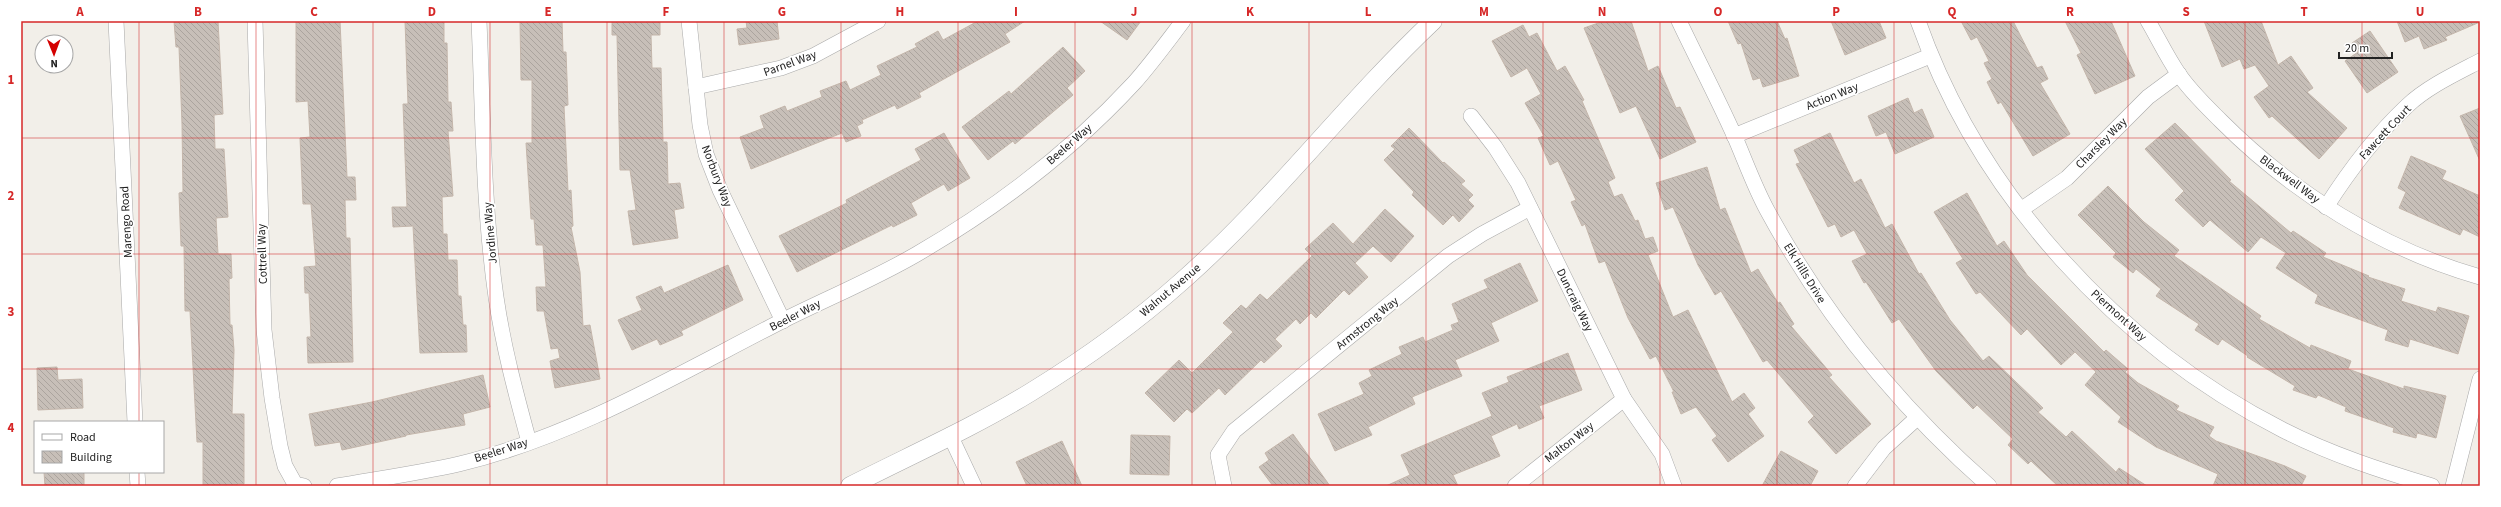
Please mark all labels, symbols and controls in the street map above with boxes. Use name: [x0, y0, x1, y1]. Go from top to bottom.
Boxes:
text: A: [75, 3, 84, 21]
text: B: [194, 3, 202, 21]
text: C: [310, 3, 318, 21]
text: D: [428, 3, 436, 21]
text: E: [544, 3, 552, 21]
text: F: [663, 3, 670, 21]
text: G: [778, 3, 786, 21]
text: H: [896, 3, 904, 21]
text: I: [1014, 3, 1018, 21]
text: J: [1131, 3, 1137, 21]
text: K: [1246, 3, 1255, 21]
text: L: [1365, 3, 1372, 21]
text: M: [1479, 3, 1489, 21]
text: N: [1598, 3, 1606, 21]
text: O: [1714, 3, 1723, 21]
text: P: [1832, 3, 1840, 21]
text: Q: [1948, 3, 1957, 21]
text: R: [2066, 3, 2074, 21]
text: S: [2182, 3, 2190, 21]
text: T: [2300, 3, 2308, 21]
text: U: [2416, 3, 2424, 21]
north arrow: [34, 34, 74, 74]
scale bar: [2339, 34, 2392, 60]
text: 20 m: [2345, 40, 2369, 57]
street label: Parnel Way: [761, 46, 819, 81]
text: N: [50, 56, 58, 71]
text: 1: [8, 71, 15, 89]
street label: Action Way: [1803, 78, 1861, 115]
street label: Fawcett Court: [2355, 101, 2415, 164]
street label: Charsley Way: [2072, 114, 2131, 173]
street label: Beeler Way: [1043, 120, 1096, 169]
street label: Norbury Way: [697, 143, 736, 210]
street label: Blackwell Way: [2256, 151, 2324, 208]
street label: Marengo Road: [116, 186, 137, 258]
text: 2: [8, 187, 15, 205]
street label: Jordine Way: [479, 201, 502, 264]
street label: Cottrell Way: [253, 223, 272, 284]
street label: Elk Hills Drive: [1779, 240, 1830, 307]
street label: Walnut Avenue: [1136, 260, 1204, 321]
street label: Duncraig Way: [1552, 266, 1597, 335]
street label: Piermont Way: [2087, 286, 2151, 345]
street label: Armstrong Way: [1332, 293, 1402, 354]
street label: Beeler Way: [767, 295, 824, 336]
text: 3: [8, 303, 15, 321]
street label: Malton Way: [1541, 418, 1598, 467]
text: 4: [8, 419, 15, 437]
legend: [34, 421, 164, 473]
text: Road: [70, 429, 96, 446]
street label: Beeler Way: [472, 434, 531, 467]
text: Building: [70, 449, 112, 466]

